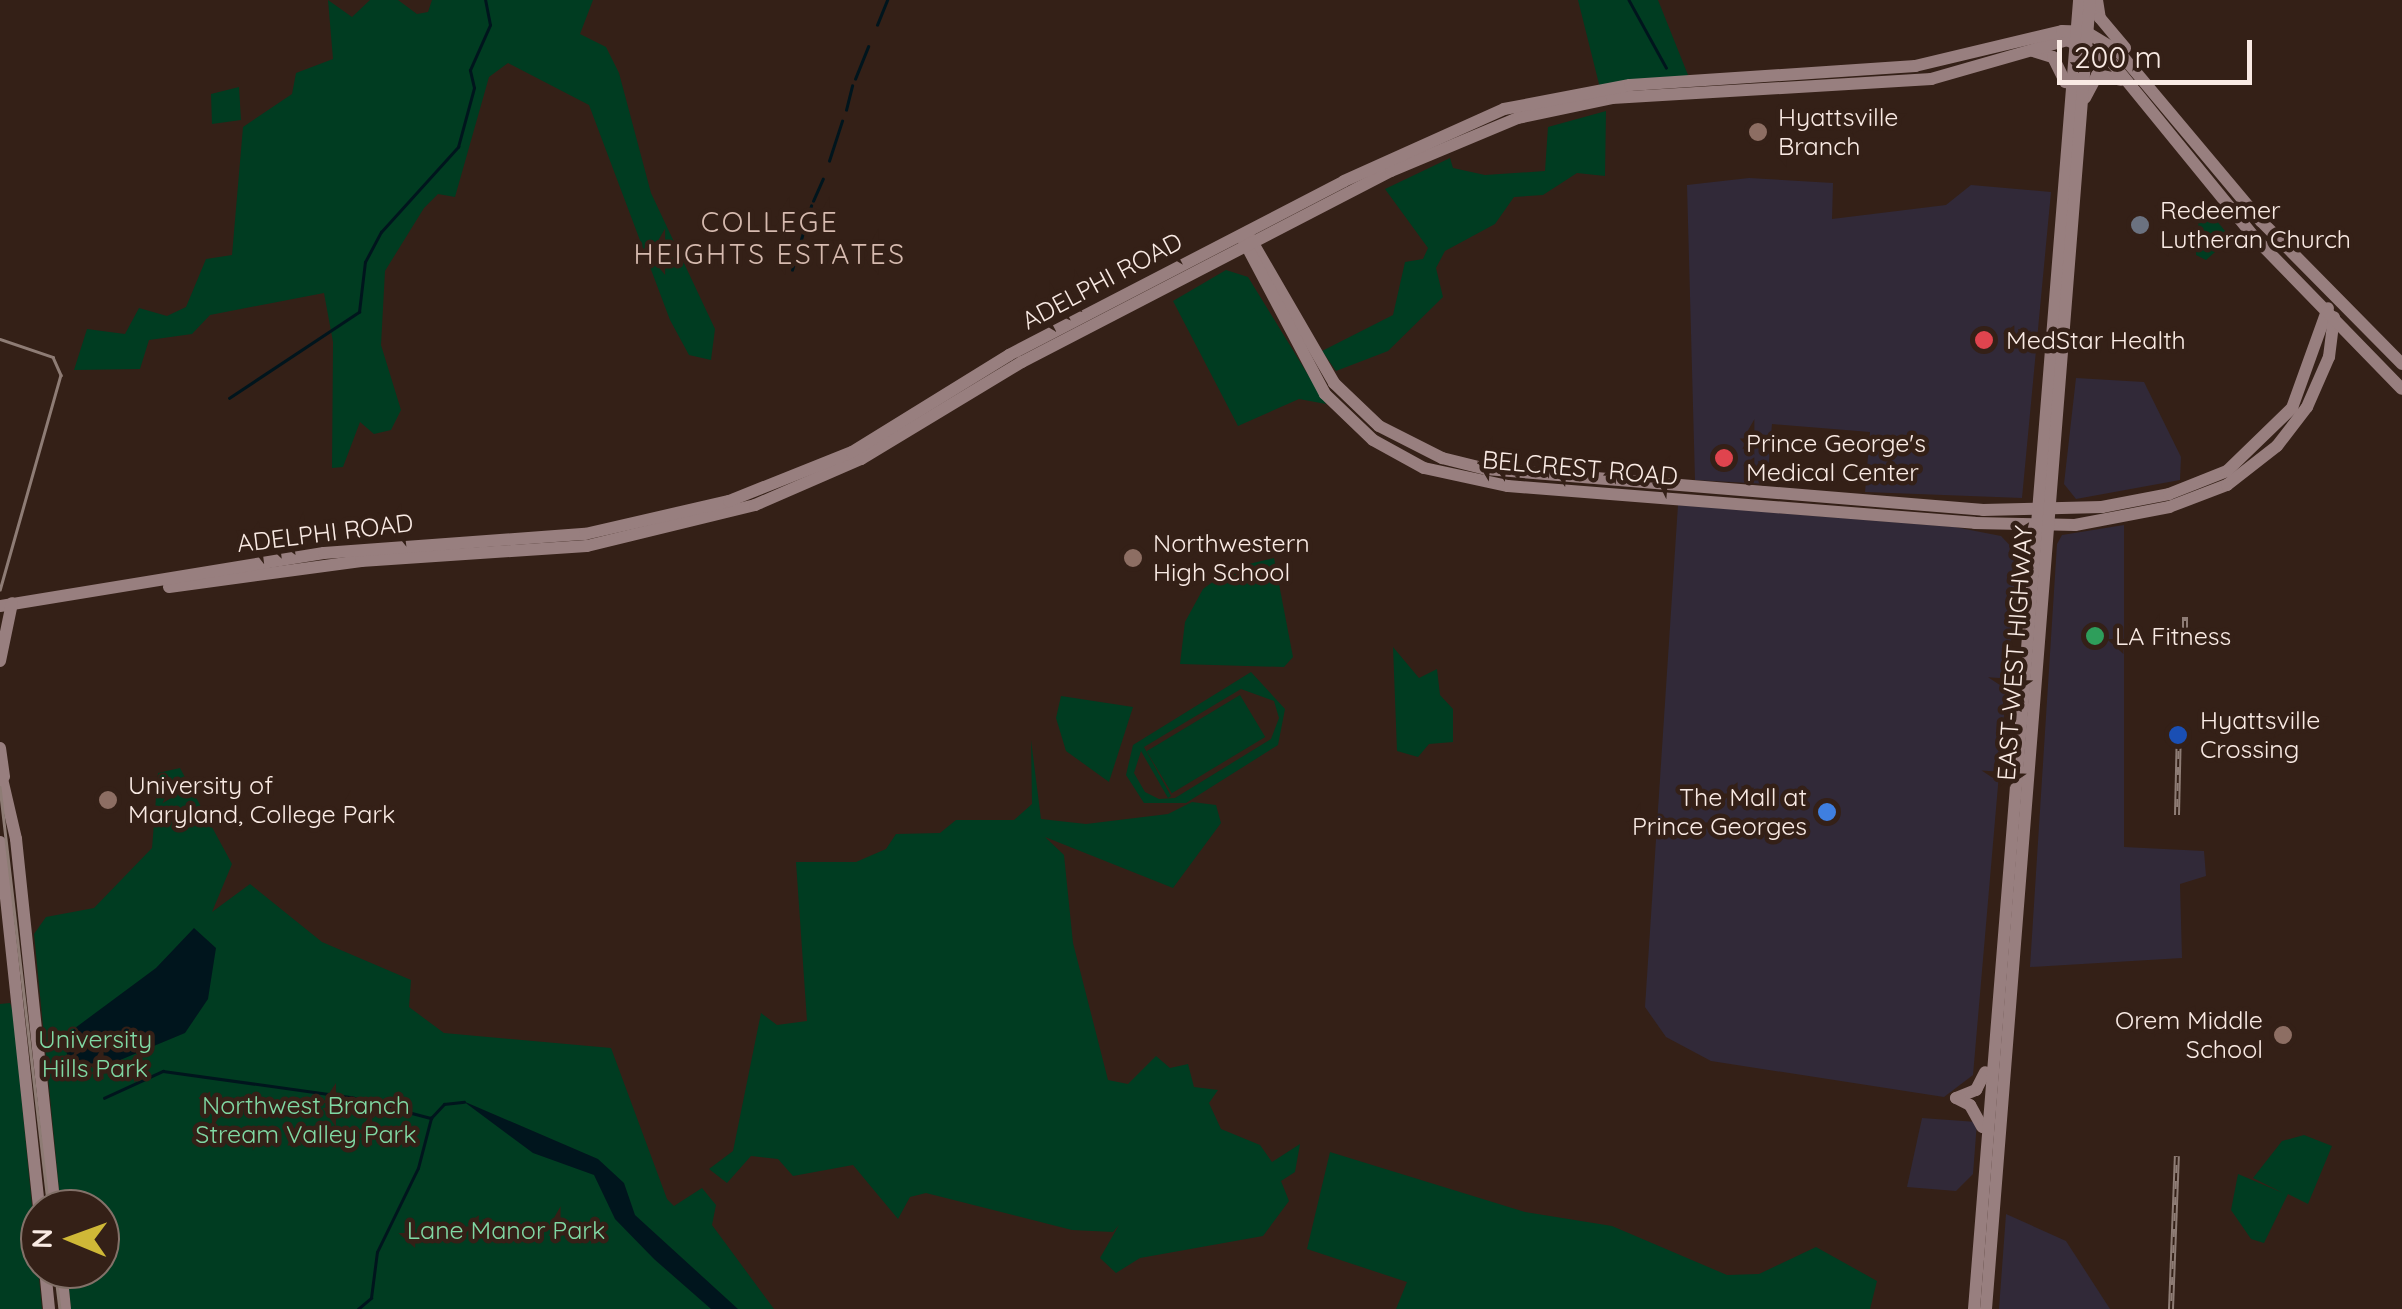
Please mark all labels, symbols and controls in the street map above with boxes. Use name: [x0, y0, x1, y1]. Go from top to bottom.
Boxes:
scale bar: [2062, 20, 2257, 82]
text: 200 m: [2074, 38, 2162, 76]
place label: Hyattsville Branch: [1778, 103, 1898, 162]
marker: Hyattsville Branch: [1747, 121, 1769, 143]
place label: Redeemer Lutheran Church: [2160, 196, 2351, 255]
district label: COLLEGE HEIGHTS ESTATES: [634, 205, 906, 271]
marker: Redeemer Lutheran Church: [2129, 214, 2151, 236]
street label: ADELPHI ROAD: [1017, 226, 1187, 336]
place label: MedStar Health: [2006, 325, 2186, 355]
marker: MedStar Health: [1971, 327, 1997, 353]
place label: Prince George's Medical Center: [1746, 429, 1926, 488]
street label: BELCREST ROAD: [1481, 444, 1679, 492]
marker: Prince George's Medical Center: [1711, 445, 1737, 471]
street label: ADELPHI ROAD: [235, 507, 415, 559]
street label: EAST-WEST HIGHWAY: [1991, 524, 2039, 782]
place label: Northwestern High School: [1153, 529, 1310, 588]
marker: Northwestern High School: [1122, 547, 1144, 569]
place label: LA Fitness: [2115, 621, 2231, 651]
marker: LA Fitness: [2084, 625, 2106, 647]
place label: Hyattsville Crossing: [2200, 706, 2320, 765]
marker: Hyattsville Crossing: [2165, 722, 2191, 748]
place label: University of Maryland, College Park: [128, 771, 395, 830]
place label: The Mall at Prince Georges: [1632, 783, 1807, 842]
marker: University of Maryland, College Park: [97, 789, 119, 811]
marker: The Mall at Prince Georges: [1816, 801, 1838, 823]
place label: Orem Middle School: [2115, 1006, 2263, 1065]
marker: Orem Middle School: [2272, 1024, 2294, 1046]
park label: University Hills Park: [38, 1025, 152, 1084]
park label: Northwest Branch Stream Valley Park: [195, 1091, 417, 1150]
north arrow: [20, 1189, 120, 1289]
park label: Lane Manor Park: [407, 1215, 605, 1245]
text: N: [24, 1228, 59, 1249]

